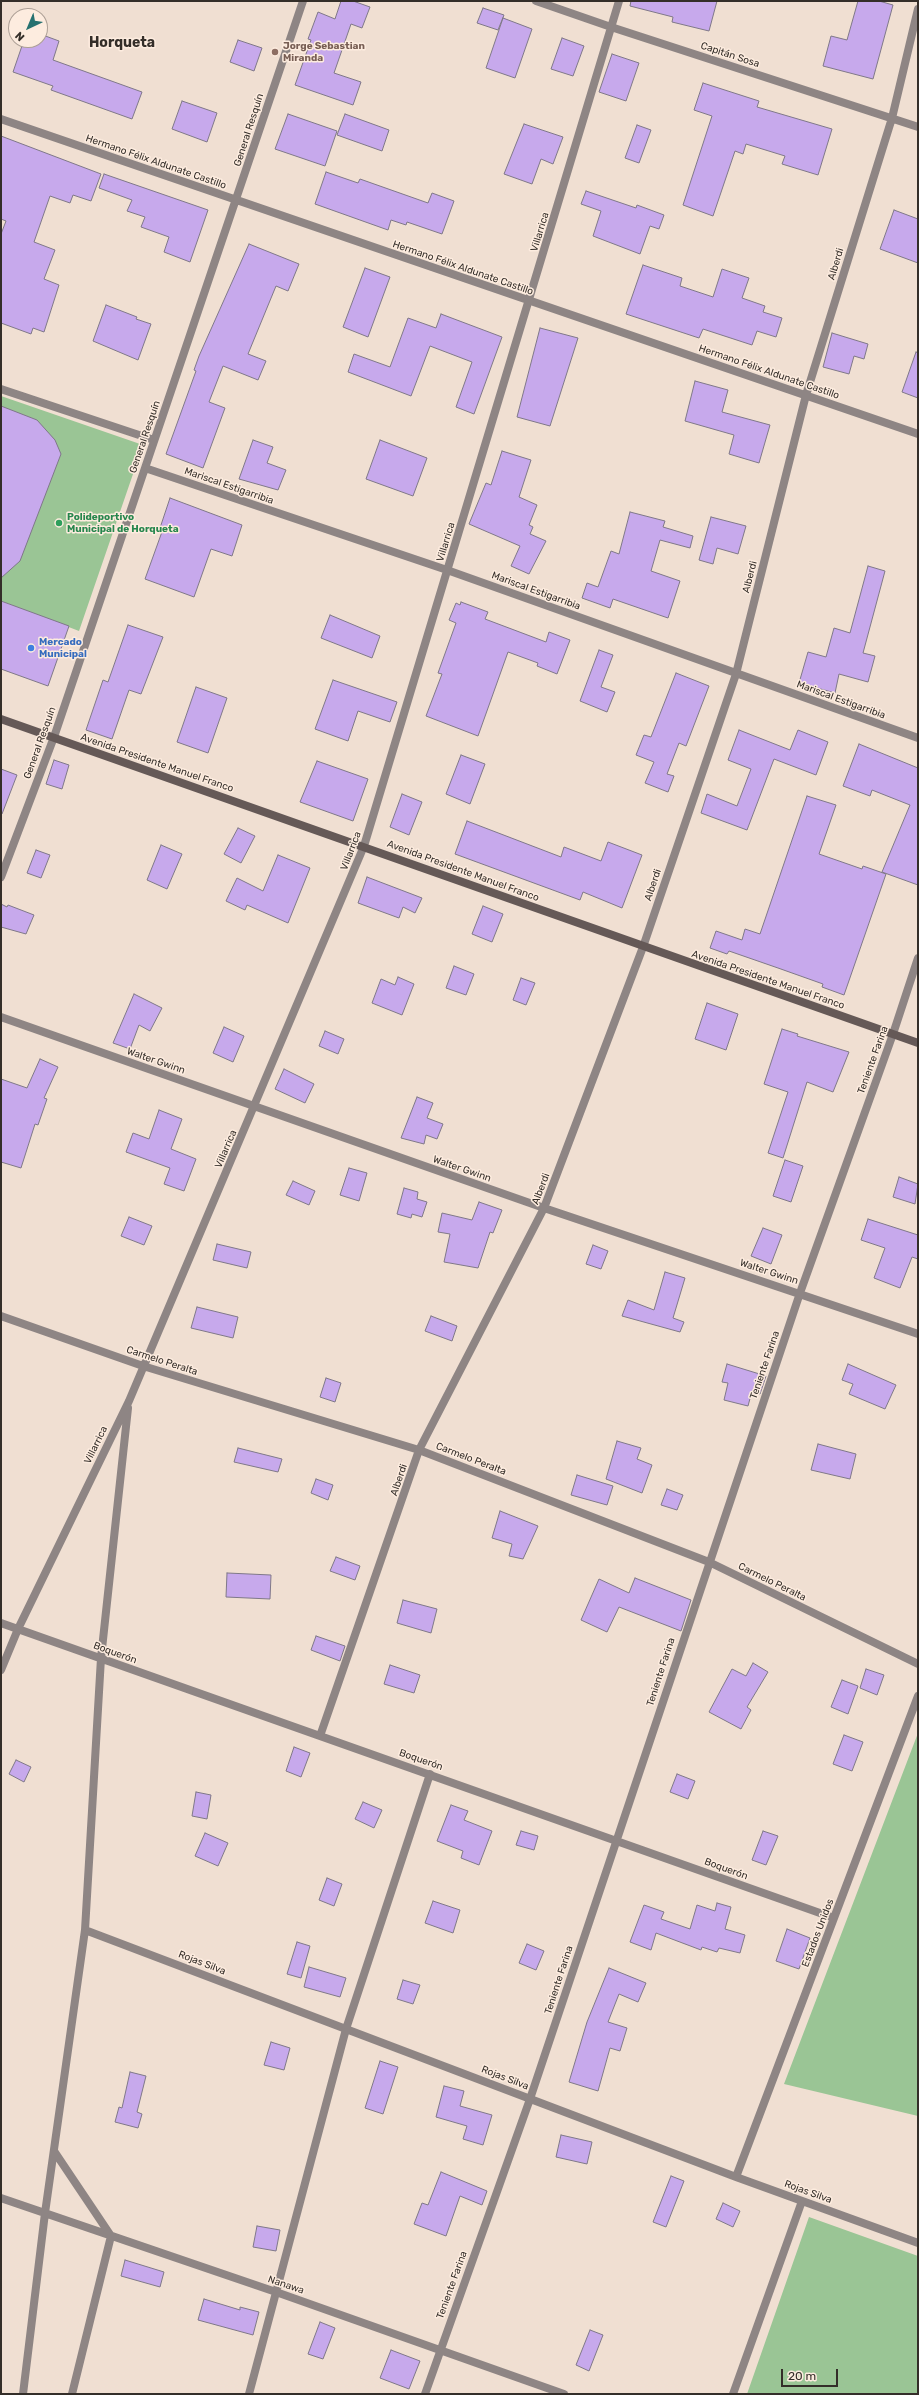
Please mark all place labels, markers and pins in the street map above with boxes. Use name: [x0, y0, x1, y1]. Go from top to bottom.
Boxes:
place label: Jorge Sebastian Miranda: [283, 40, 365, 64]
marker: Jorge Sebastian Miranda: [270, 47, 280, 57]
place label: Polideportivo Municipal de Horqueta: [67, 511, 179, 534]
marker: Polideportivo Municipal de Horqueta: [54, 518, 64, 528]
place label: Mercado Municipal: [39, 636, 87, 660]
marker: Mercado Municipal: [26, 643, 36, 653]

